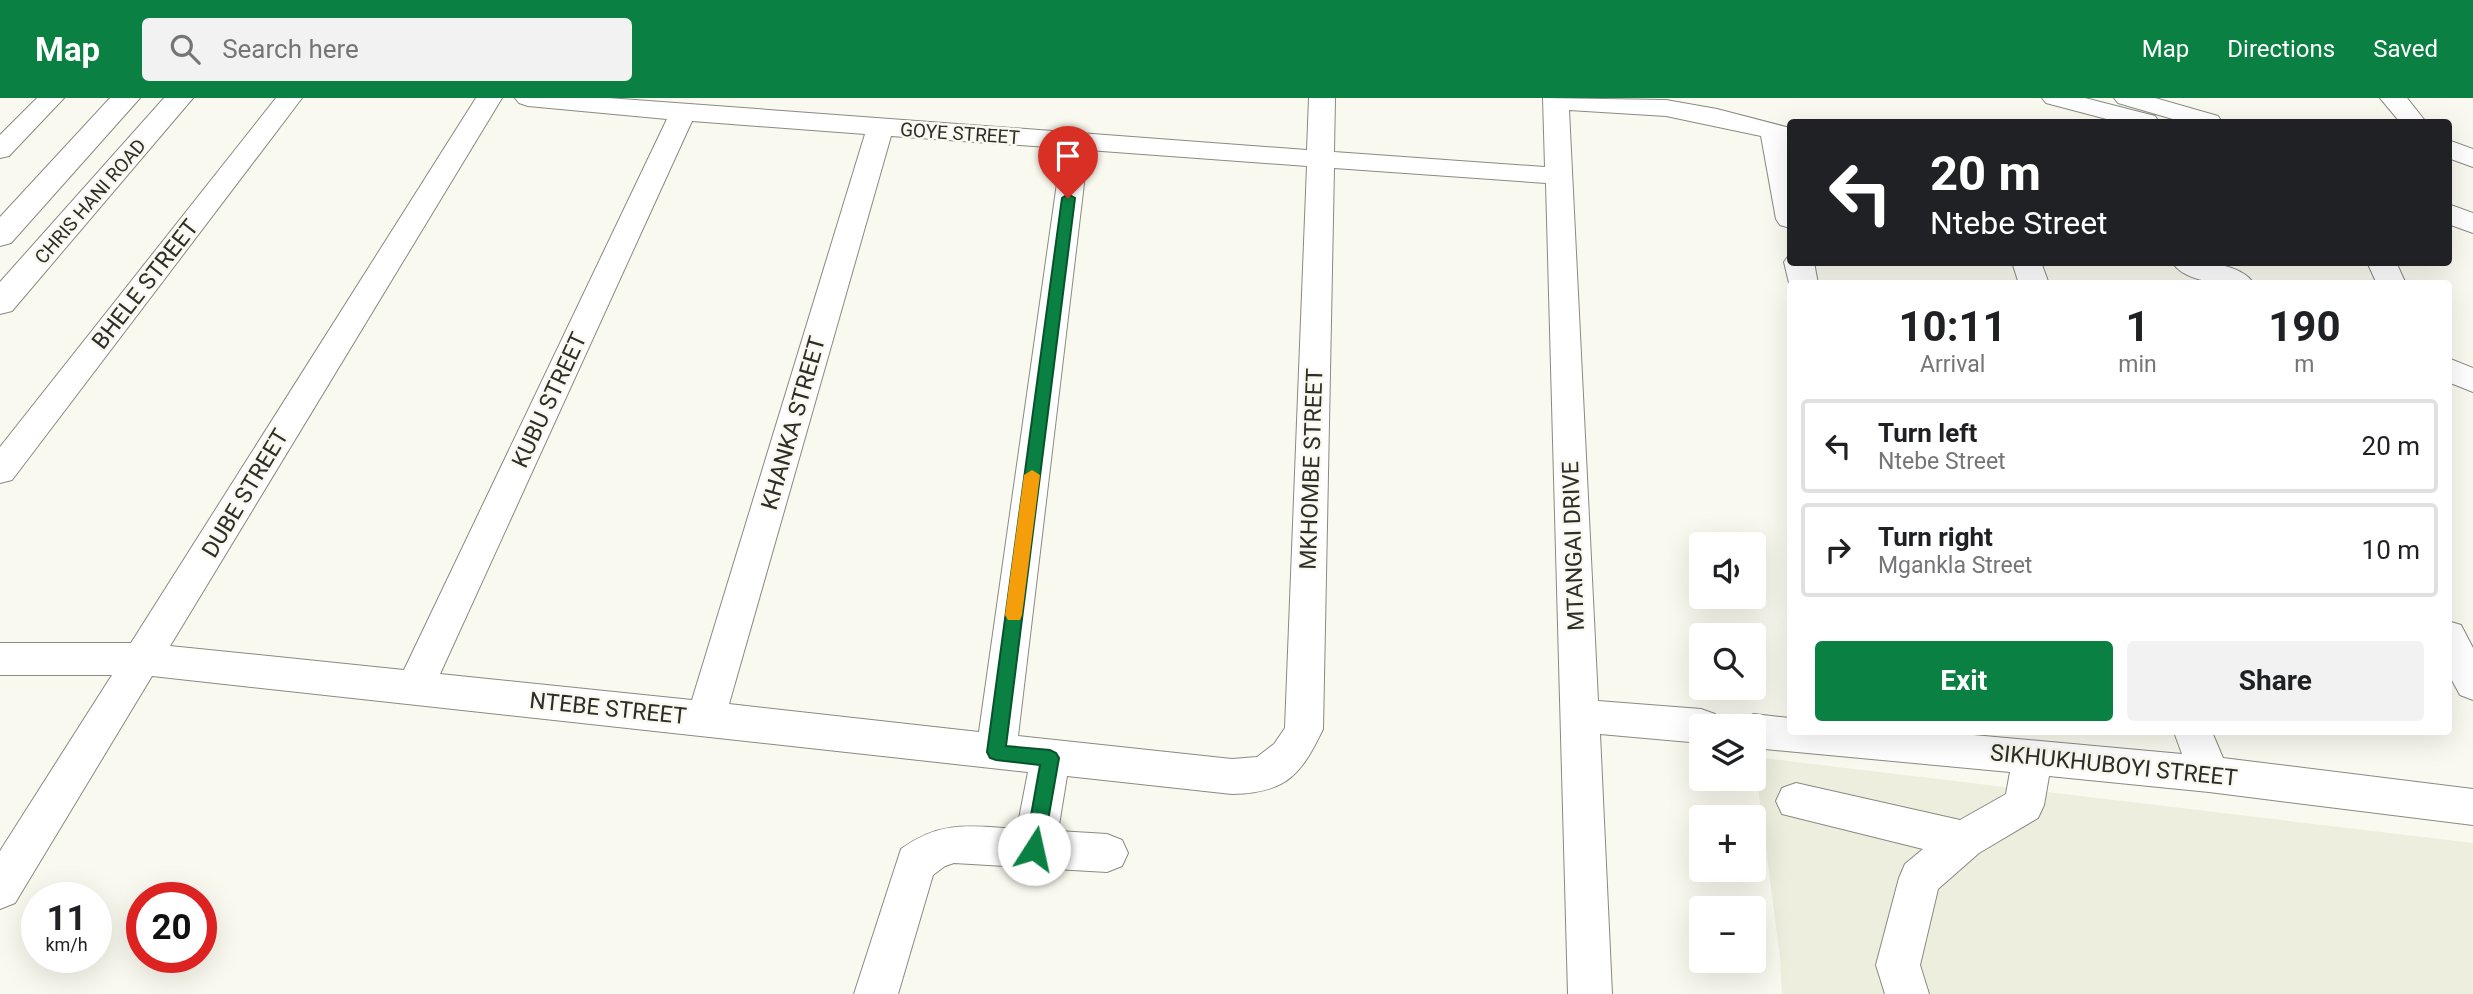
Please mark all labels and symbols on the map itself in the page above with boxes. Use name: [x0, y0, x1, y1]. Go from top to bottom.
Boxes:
street label: GOYE STREET: [899, 118, 1021, 149]
pin: [1038, 126, 1098, 198]
street label: CHRIS HANI ROAD: [30, 134, 151, 268]
street label: BHELE STREET: [87, 214, 204, 354]
street label: KUBU STREET: [506, 328, 593, 472]
street label: KHANKA STREET: [756, 333, 831, 513]
street label: MKHOMBE STREET: [1294, 368, 1329, 570]
street label: DUBE STREET: [197, 424, 294, 562]
street label: MTANGAI DRIVE: [1557, 461, 1590, 631]
street label: NTEBE STREET: [528, 687, 688, 730]
street label: SIKHUKHUBOYI STREET: [1989, 739, 2239, 792]
position arrow: [997, 812, 1071, 886]
speed limit sign: 20: [126, 882, 217, 973]

